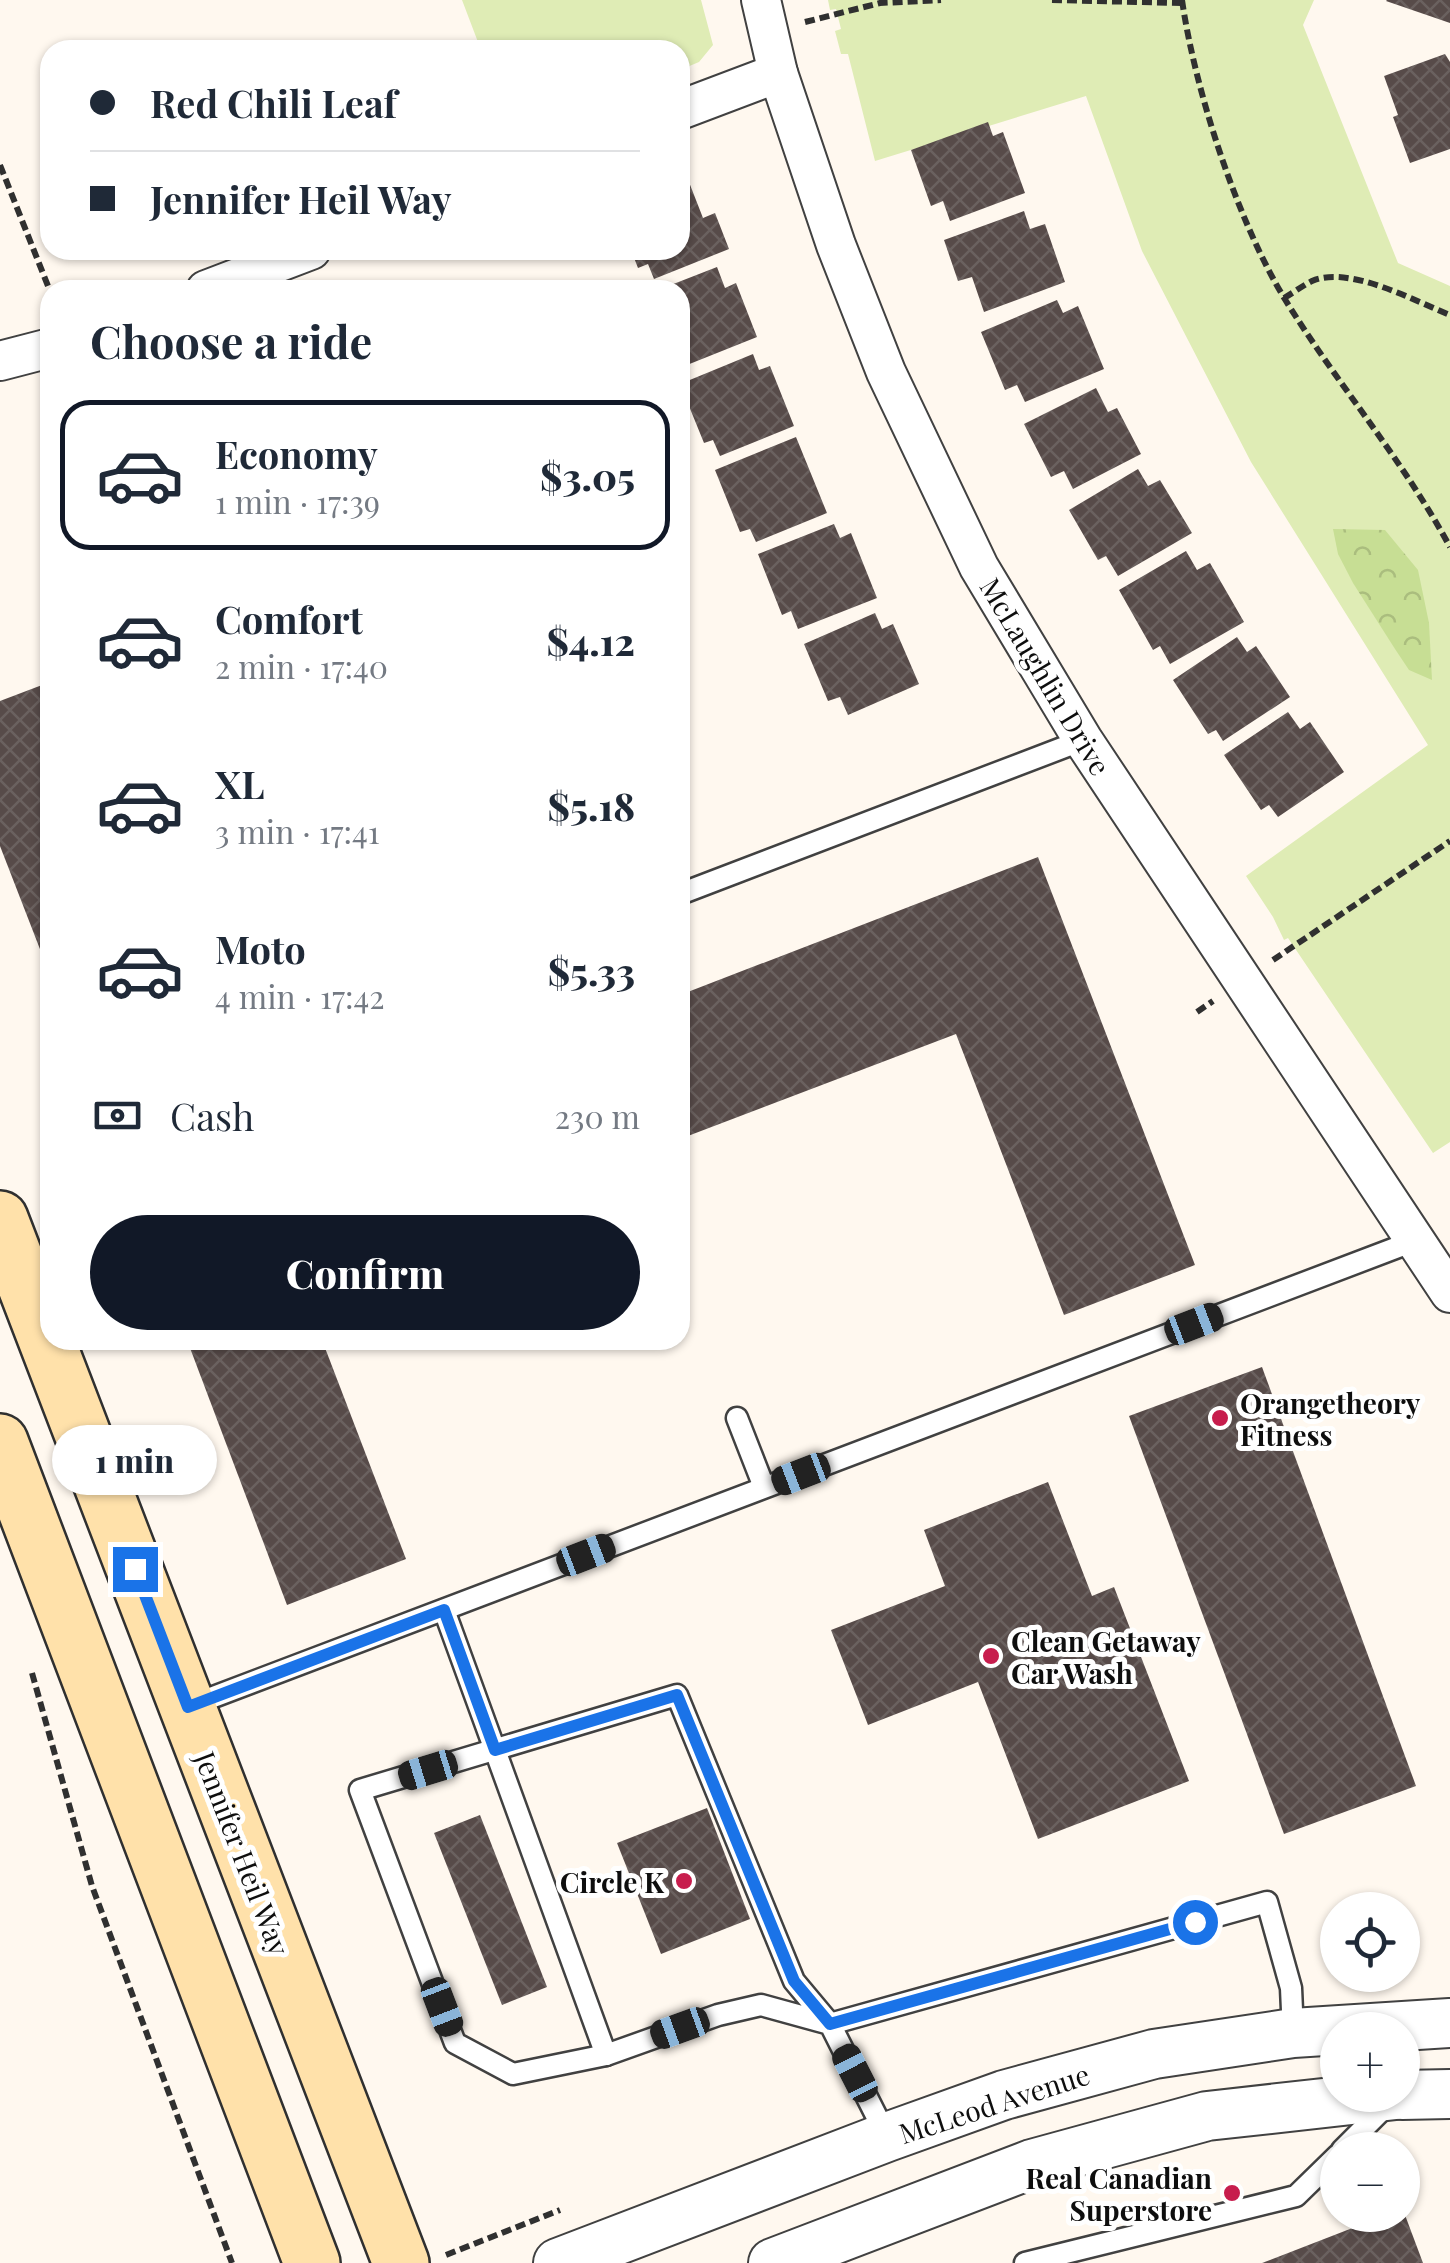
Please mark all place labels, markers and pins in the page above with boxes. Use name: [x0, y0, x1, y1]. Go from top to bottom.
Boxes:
place label: Orangetheory Fitness: [1240, 1384, 1421, 1453]
marker: Orangetheory Fitness: [1209, 1407, 1231, 1429]
place label: Clean Getaway Car Wash: [1011, 1622, 1201, 1691]
marker: Clean Getaway Car Wash: [980, 1645, 1002, 1667]
place label: Circle K: [560, 1863, 665, 1900]
marker: Circle K: [673, 1870, 695, 1892]
place label: Real Canadian Superstore: [1026, 2159, 1212, 2228]
marker: Real Canadian Superstore: [1221, 2182, 1243, 2204]

